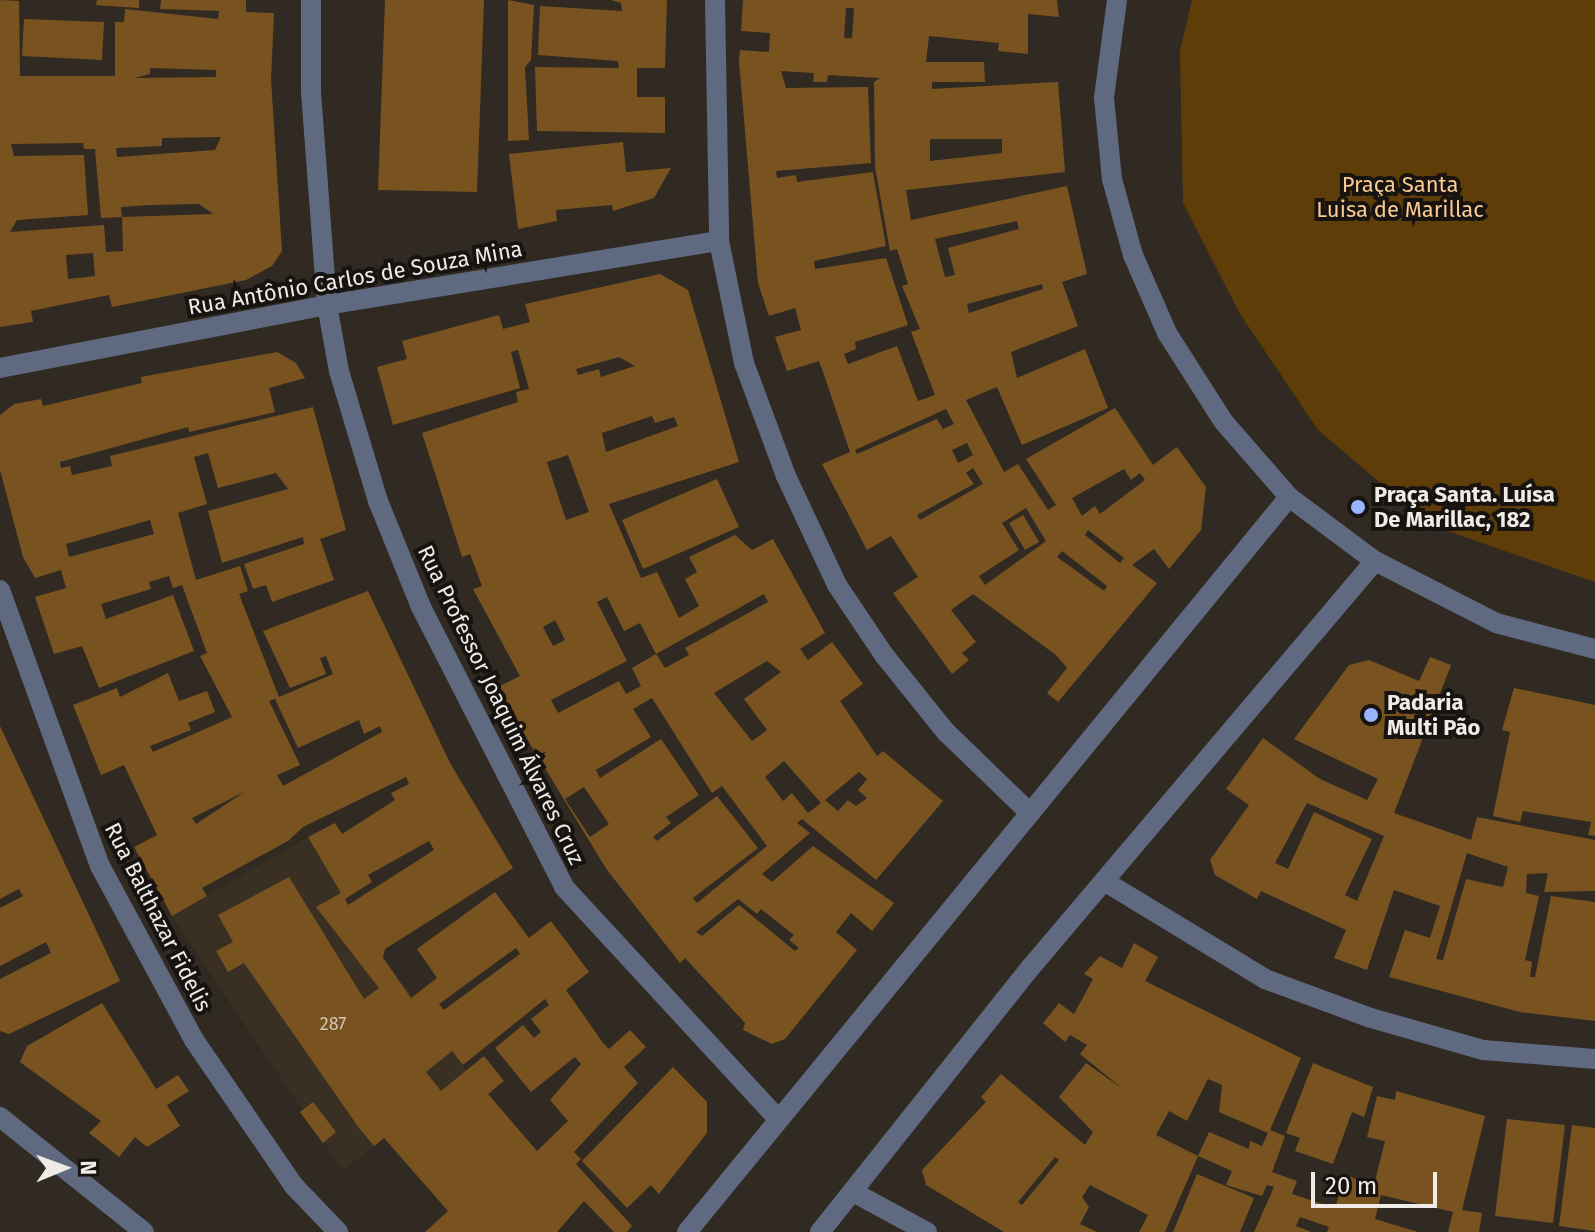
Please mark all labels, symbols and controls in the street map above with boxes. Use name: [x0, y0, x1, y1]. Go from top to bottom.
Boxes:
park label: Praça Santa Luisa de Marillac: [1316, 171, 1484, 222]
street label: Rua Antônio Carlos de Souza Mina: [186, 236, 524, 320]
place label: Praça Santa. Luísa De Marillac, 182: [1374, 481, 1555, 532]
marker: Praça Santa. Luísa De Marillac, 182: [1349, 498, 1367, 516]
street label: Rua Professor Joaquim Álvares Cruz: [412, 541, 590, 869]
place label: Padaria Multi Pão: [1387, 689, 1480, 740]
marker: Padaria Multi Pão: [1362, 706, 1380, 724]
street label: Rua Balthazar Fidelis: [99, 818, 217, 1016]
house number: 287: [320, 1013, 346, 1035]
north arrow: [24, 1128, 104, 1208]
scale bar: [1315, 1156, 1441, 1206]
text: N: [75, 1160, 102, 1175]
text: 20 m: [1325, 1172, 1377, 1200]

